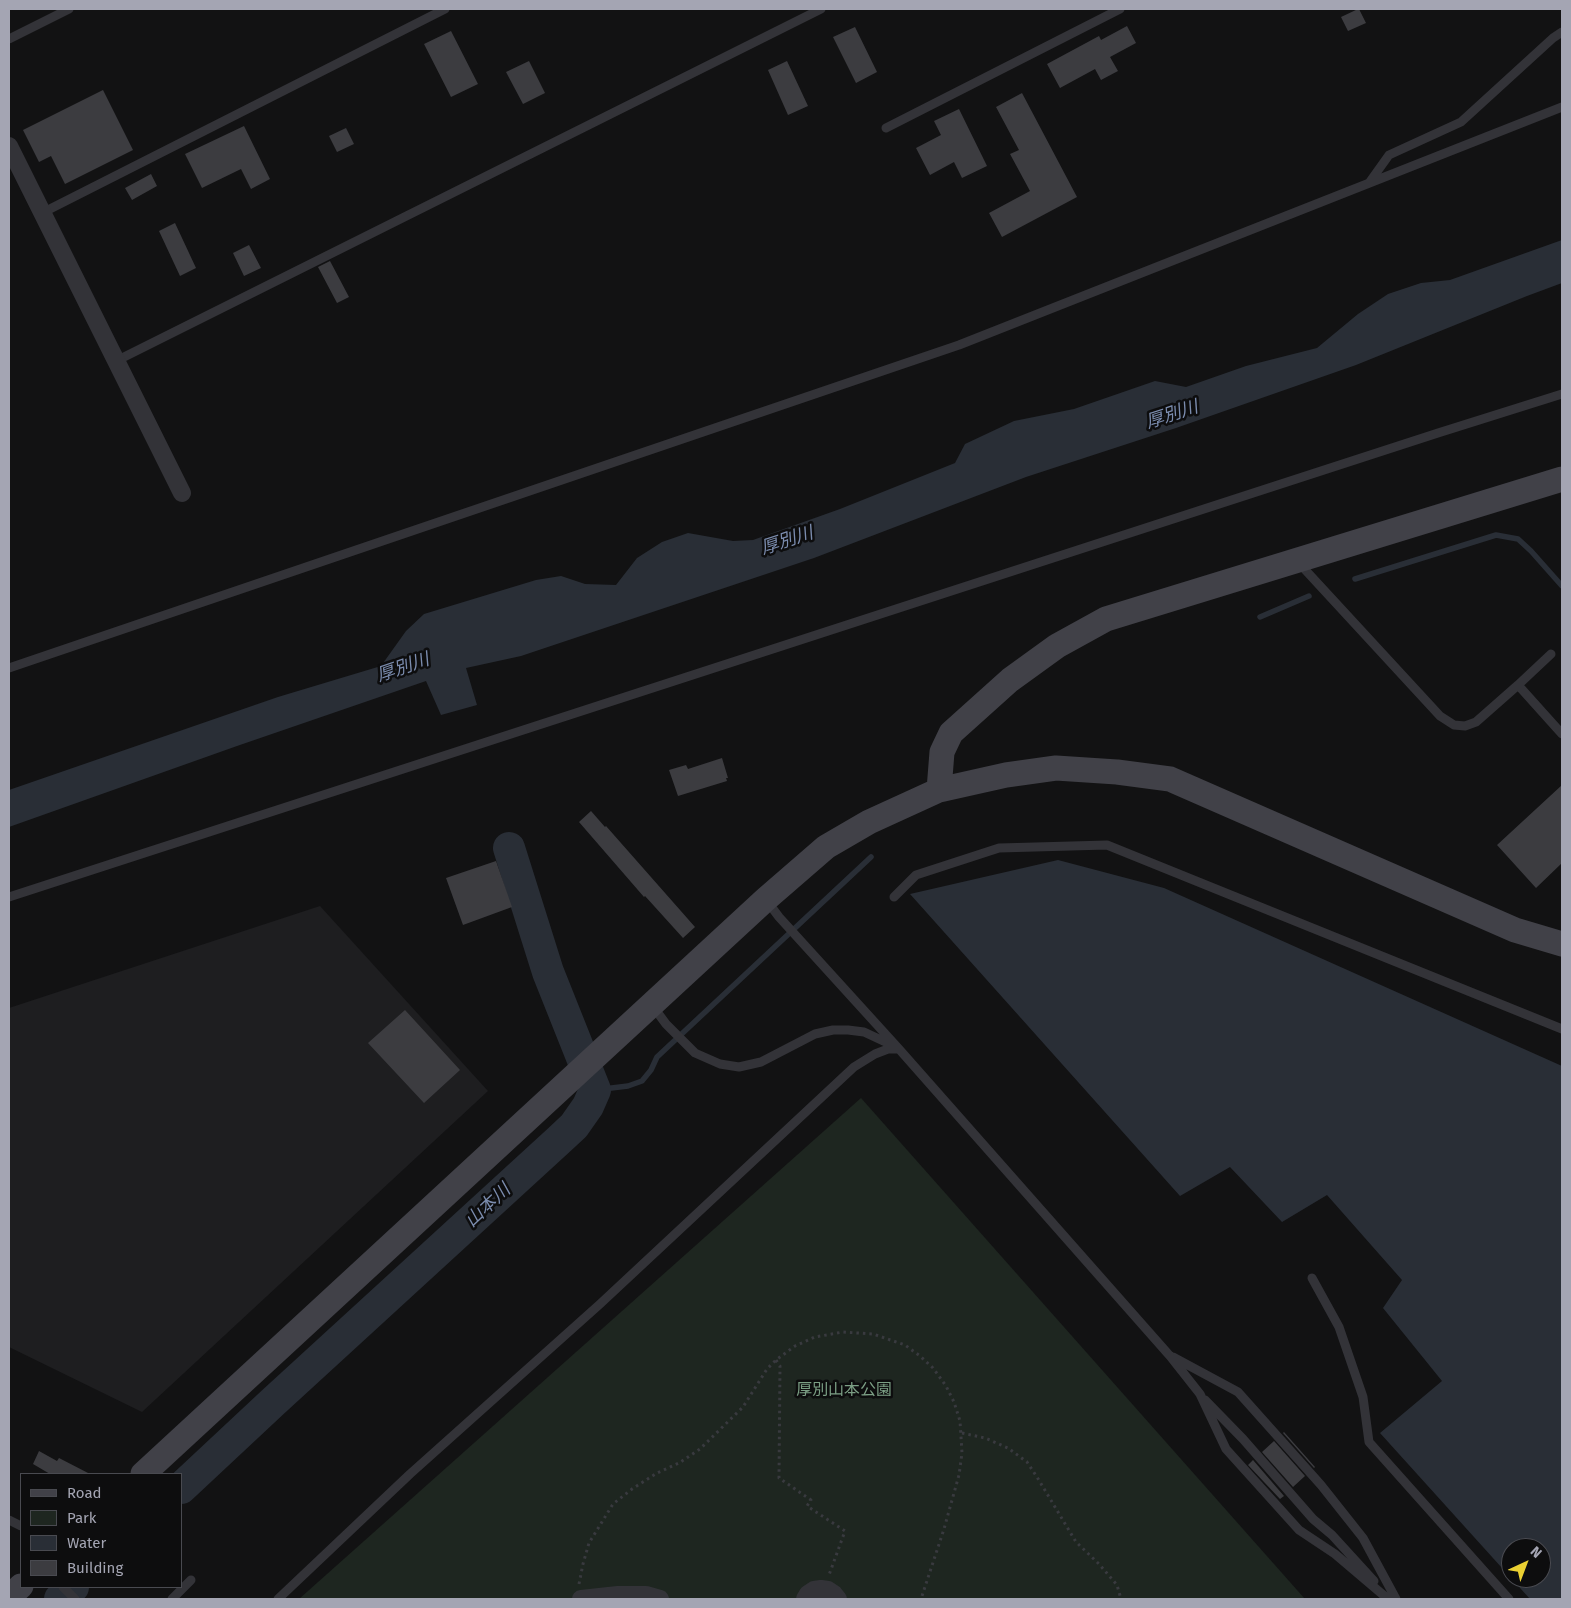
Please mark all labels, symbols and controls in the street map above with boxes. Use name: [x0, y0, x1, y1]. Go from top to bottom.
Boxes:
water label: 厚別川: [1143, 396, 1201, 434]
water label: 厚別川: [758, 522, 816, 560]
water label: 厚別川: [374, 649, 432, 687]
water label: 山本川: [461, 1180, 515, 1232]
park label: 厚別山本公園: [796, 1381, 892, 1401]
legend: [20, 1473, 182, 1588]
text: Road: [67, 1484, 102, 1502]
text: Park: [67, 1509, 97, 1527]
text: Water: [67, 1534, 106, 1552]
north arrow: [1501, 1538, 1551, 1588]
text: N: [1527, 1543, 1545, 1562]
text: Building: [67, 1559, 123, 1577]

